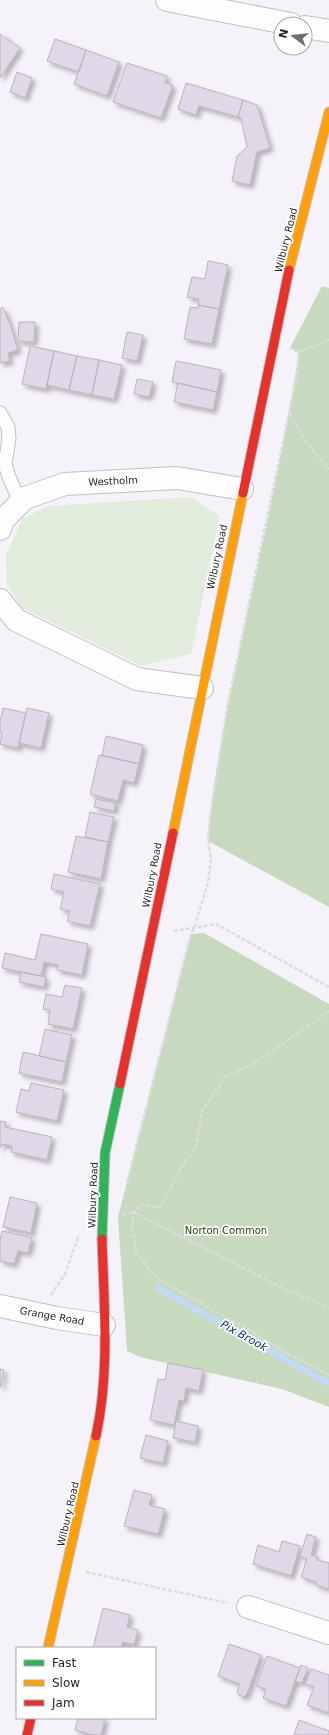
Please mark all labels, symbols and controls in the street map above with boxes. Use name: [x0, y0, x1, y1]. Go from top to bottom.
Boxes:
north arrow: [273, 16, 313, 56]
text: N: [276, 27, 291, 40]
street label: Wilbury Road: [273, 207, 299, 273]
street label: Westholm: [88, 474, 138, 488]
street label: Wilbury Road: [205, 523, 229, 591]
street label: Wilbury Road: [140, 841, 164, 909]
street label: Wilbury Road: [86, 1162, 100, 1228]
park label: Norton Common: [185, 1225, 267, 1236]
street label: Grange Road: [19, 1305, 85, 1327]
water label: Pix Brook: [218, 1318, 270, 1354]
street label: Wilbury Road: [55, 1481, 81, 1547]
legend: [16, 1647, 156, 1719]
text: Fast: [52, 1656, 76, 1670]
text: Slow: [52, 1676, 80, 1690]
text: Jam: [51, 1696, 75, 1710]

